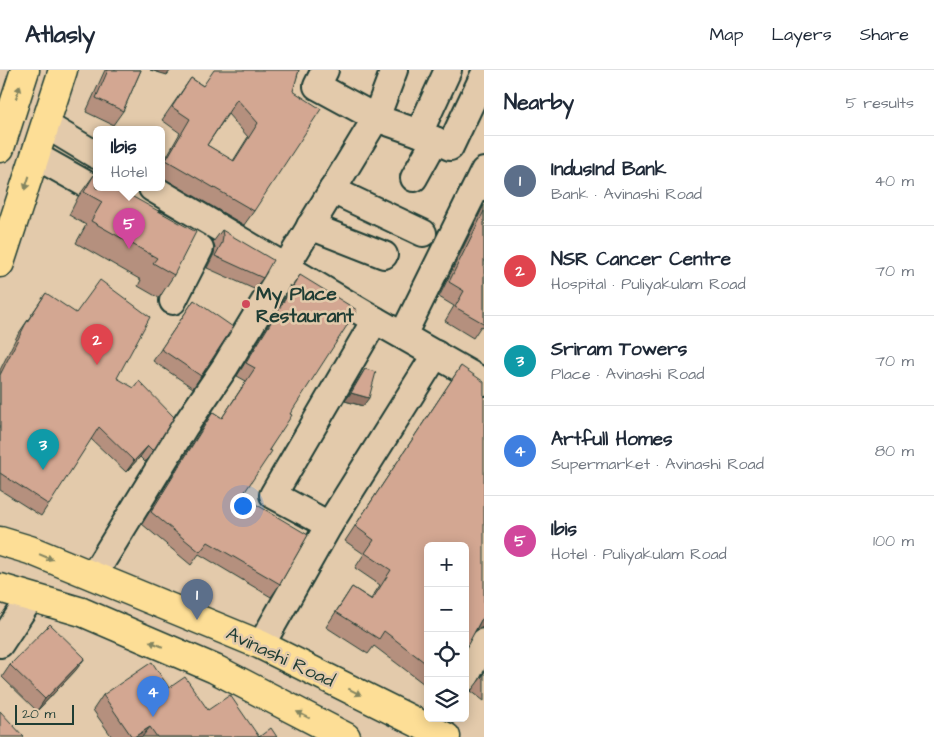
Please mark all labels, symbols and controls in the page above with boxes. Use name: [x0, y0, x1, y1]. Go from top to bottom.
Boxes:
text: Atlasly: [25, 18, 95, 52]
text: Map: [709, 22, 743, 47]
text: Layers: [771, 22, 832, 47]
text: Share: [860, 22, 909, 47]
one-way arrow: [14, 84, 22, 99]
text: Nearby: [504, 88, 574, 117]
text: 5 results: [846, 92, 914, 114]
popup: [93, 126, 165, 191]
text: Ibis: [111, 134, 137, 161]
text: IndusInd Bank: [551, 156, 666, 183]
text: Hotel: [111, 161, 147, 183]
text: 1: [519, 170, 521, 192]
text: 40 m: [874, 170, 914, 192]
one-way arrow: [23, 176, 31, 191]
text: Bank · Avinashi Road: [551, 183, 702, 205]
pin: 5: [113, 208, 145, 249]
text: NSR Cancer Centre: [551, 246, 731, 273]
text: 2: [515, 260, 525, 282]
text: 70 m: [875, 260, 914, 282]
text: Hospital · Puliyakulam Road: [551, 273, 746, 295]
place label: My Place Restaurant: [256, 281, 354, 330]
marker: My Place Restaurant: [240, 298, 252, 310]
pin: 2: [81, 324, 113, 365]
text: Sriram Towers: [551, 336, 687, 363]
text: 3: [516, 350, 524, 372]
text: 70 m: [875, 350, 914, 372]
text: Place · Avinashi Road: [551, 363, 704, 385]
text: Artfull Homes: [551, 426, 673, 453]
pin: 3: [27, 429, 59, 470]
text: 4: [515, 440, 525, 462]
text: 80 m: [875, 440, 914, 462]
text: Supermarket · Avinashi Road: [551, 453, 764, 475]
your location: [230, 493, 256, 519]
text: Ibis: [551, 516, 577, 543]
text: 5: [514, 530, 526, 552]
text: 100 m: [873, 530, 914, 552]
map controls: [424, 542, 469, 722]
button: +: [424, 542, 469, 587]
text: Hotel · Puliyakulam Road: [551, 543, 727, 565]
one-way arrow: [39, 553, 53, 561]
pin: 1: [181, 579, 213, 620]
button: −: [424, 587, 469, 632]
street label: Avinashi Road: [222, 620, 339, 694]
button: locate: [424, 632, 469, 677]
one-way arrow: [149, 639, 163, 647]
pin: 4: [137, 676, 169, 717]
button: layers: [424, 677, 469, 722]
one-way arrow: [348, 688, 362, 696]
scale bar: [15, 702, 74, 725]
text: 20 m: [22, 704, 55, 724]
one-way arrow: [295, 711, 310, 719]

